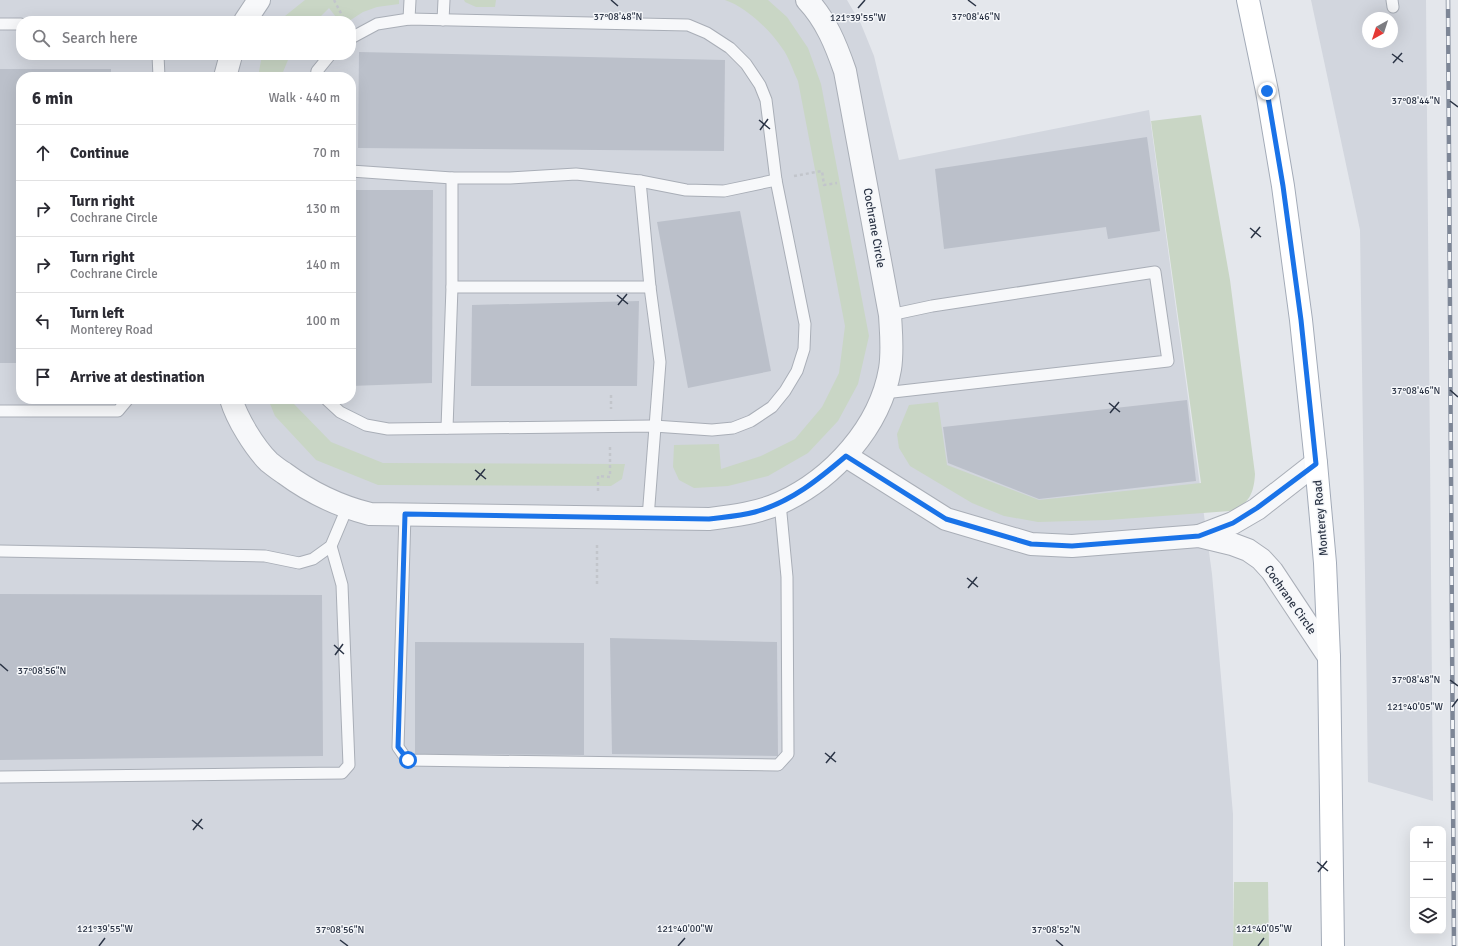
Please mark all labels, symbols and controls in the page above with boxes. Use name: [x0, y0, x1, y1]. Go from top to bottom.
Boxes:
text: 37°08'48"N: [594, 11, 642, 23]
text: 37°08'46"N: [952, 11, 1000, 23]
text: 121°39'55"W: [830, 12, 886, 24]
north arrow: [1362, 12, 1398, 48]
search box: [16, 16, 356, 60]
icon: search: [30, 27, 52, 49]
text: Search here: [62, 29, 138, 47]
route end: [1258, 82, 1276, 100]
text: 6 min: [32, 88, 73, 109]
text: Walk · 440 m: [269, 90, 340, 106]
text: 37°08'44"N: [1392, 95, 1440, 107]
icon: ahead: [32, 142, 54, 164]
text: Continue: [70, 144, 129, 162]
text: 70 m: [313, 145, 340, 161]
street label: Cochrane Circle: [860, 187, 888, 269]
text: Turn right: [70, 192, 135, 210]
icon: right: [32, 198, 54, 220]
text: 130 m: [306, 201, 340, 217]
text: Cochrane Circle: [70, 210, 158, 226]
text: Turn right: [70, 248, 135, 266]
icon: right: [32, 254, 54, 276]
text: 140 m: [306, 257, 340, 273]
text: Cochrane Circle: [70, 266, 158, 282]
text: Turn left: [70, 304, 124, 322]
icon: left: [32, 310, 54, 332]
text: 100 m: [306, 313, 340, 329]
text: Monterey Road: [70, 322, 153, 338]
icon: arrive: [32, 366, 54, 388]
text: Arrive at destination: [70, 368, 205, 386]
text: 37°08'46"N: [1392, 385, 1440, 397]
street label: Monterey Road: [1310, 479, 1332, 557]
street label: Cochrane Circle: [1261, 563, 1319, 637]
text: 37°08'56"N: [18, 665, 66, 677]
text: 37°08'48"N: [1392, 674, 1440, 686]
text: 121°40'05"W: [1387, 701, 1443, 713]
route start: [399, 751, 417, 769]
map controls: [1410, 826, 1446, 934]
button: +: [1410, 826, 1446, 862]
button: −: [1410, 862, 1446, 898]
button: layers: [1410, 898, 1446, 934]
text: 121°39'55"W: [77, 923, 133, 935]
text: 121°40'00"W: [657, 923, 713, 935]
text: 121°40'05"W: [1236, 923, 1292, 935]
text: 37°08'56"N: [316, 924, 364, 936]
text: 37°08'52"N: [1032, 924, 1080, 936]

